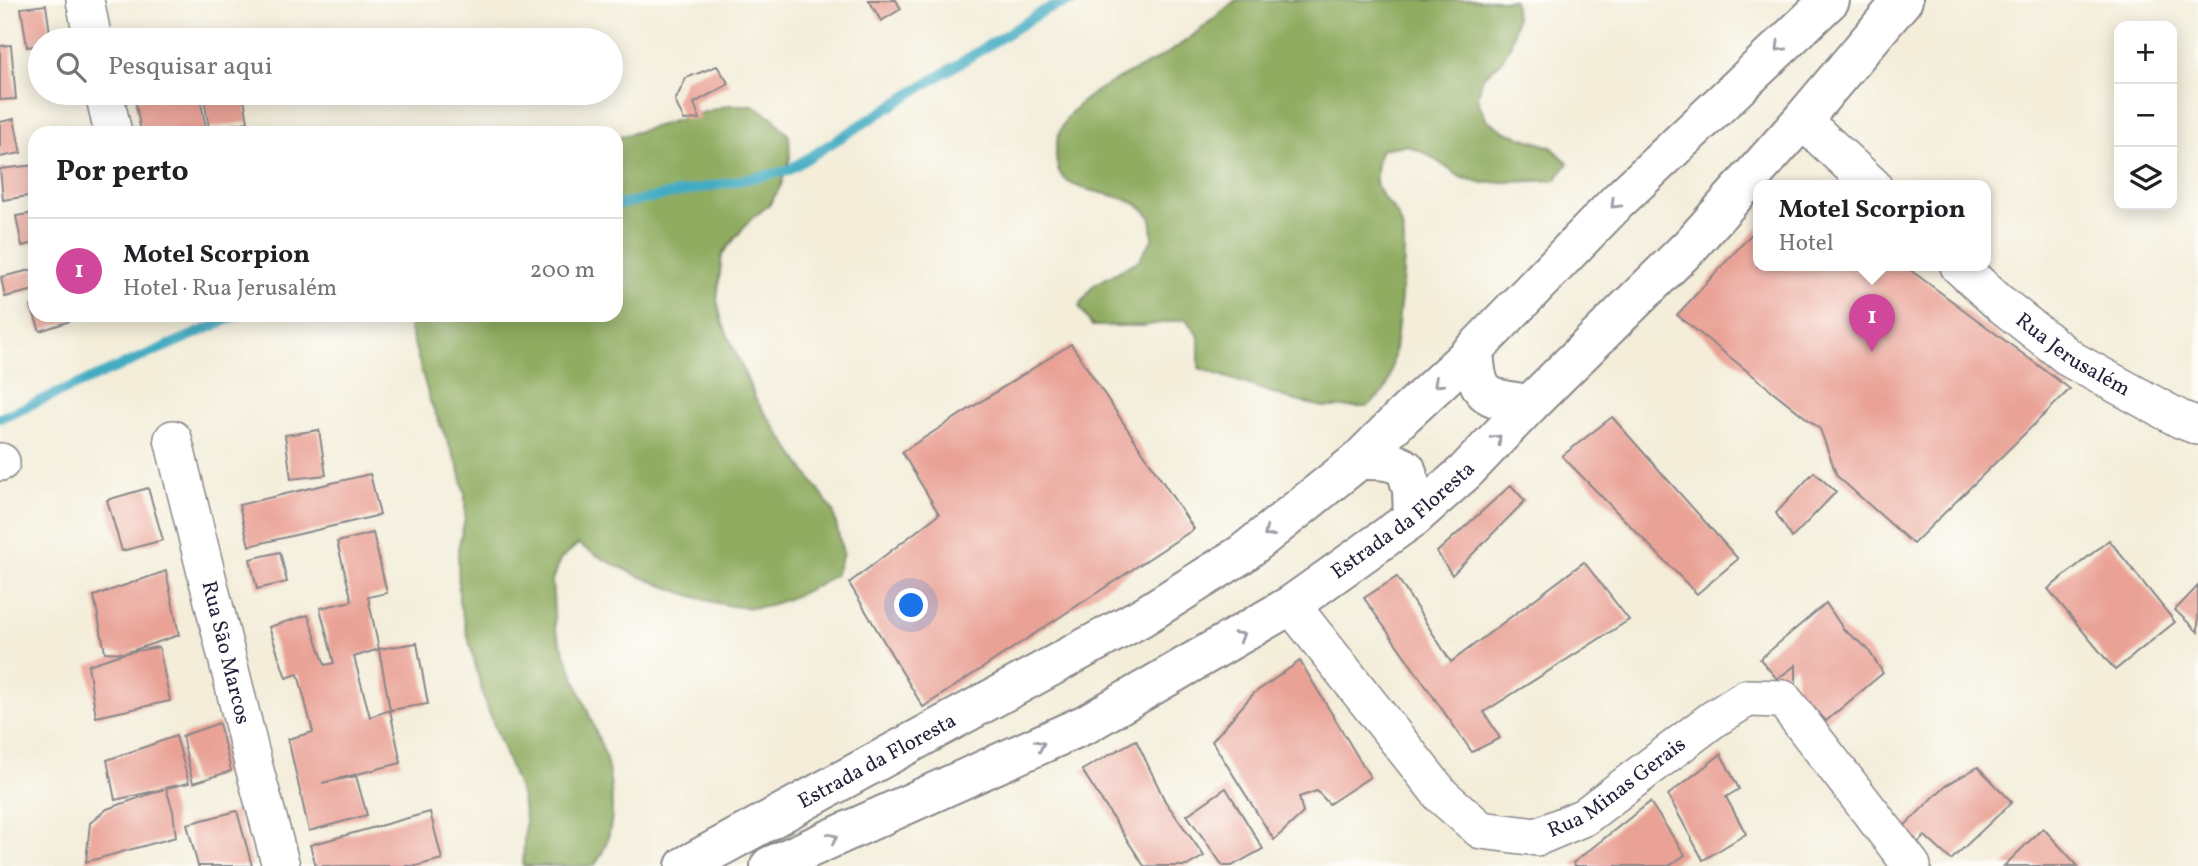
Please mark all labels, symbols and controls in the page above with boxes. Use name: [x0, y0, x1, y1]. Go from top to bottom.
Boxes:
map controls: [2114, 21, 2177, 210]
button: +: [2114, 21, 2177, 84]
search box: [28, 28, 623, 105]
one-way arrow: [1775, 39, 1788, 51]
icon: search: [52, 48, 90, 86]
text: Pesquisar aqui: [108, 49, 273, 85]
button: −: [2114, 84, 2177, 147]
button: layers: [2114, 147, 2177, 210]
text: Por perto: [56, 151, 189, 193]
popup: [1753, 180, 1991, 271]
text: Motel Scorpion: [1778, 192, 1966, 228]
one-way arrow: [1611, 196, 1624, 209]
text: Hotel: [1778, 228, 1834, 260]
text: Motel Scorpion: [123, 237, 310, 273]
text: 1: [74, 255, 84, 287]
text: 200 m: [530, 255, 595, 287]
text: Hotel · Rua Jerusalém: [123, 273, 337, 305]
pin: 1: [1849, 294, 1895, 352]
street label: Rua Jerusalém: [2009, 306, 2135, 404]
one-way arrow: [1433, 375, 1446, 387]
one-way arrow: [1489, 434, 1502, 447]
street label: Estrada da Floresta: [1325, 455, 1482, 586]
one-way arrow: [1263, 525, 1275, 538]
street label: Rua São Marcos: [194, 578, 257, 727]
your location: [894, 588, 928, 622]
one-way arrow: [1232, 631, 1245, 644]
street label: Estrada da Floresta: [793, 706, 962, 816]
street label: Rua Minas Gerais: [1543, 730, 1692, 845]
one-way arrow: [1033, 739, 1045, 753]
one-way arrow: [826, 832, 838, 846]

